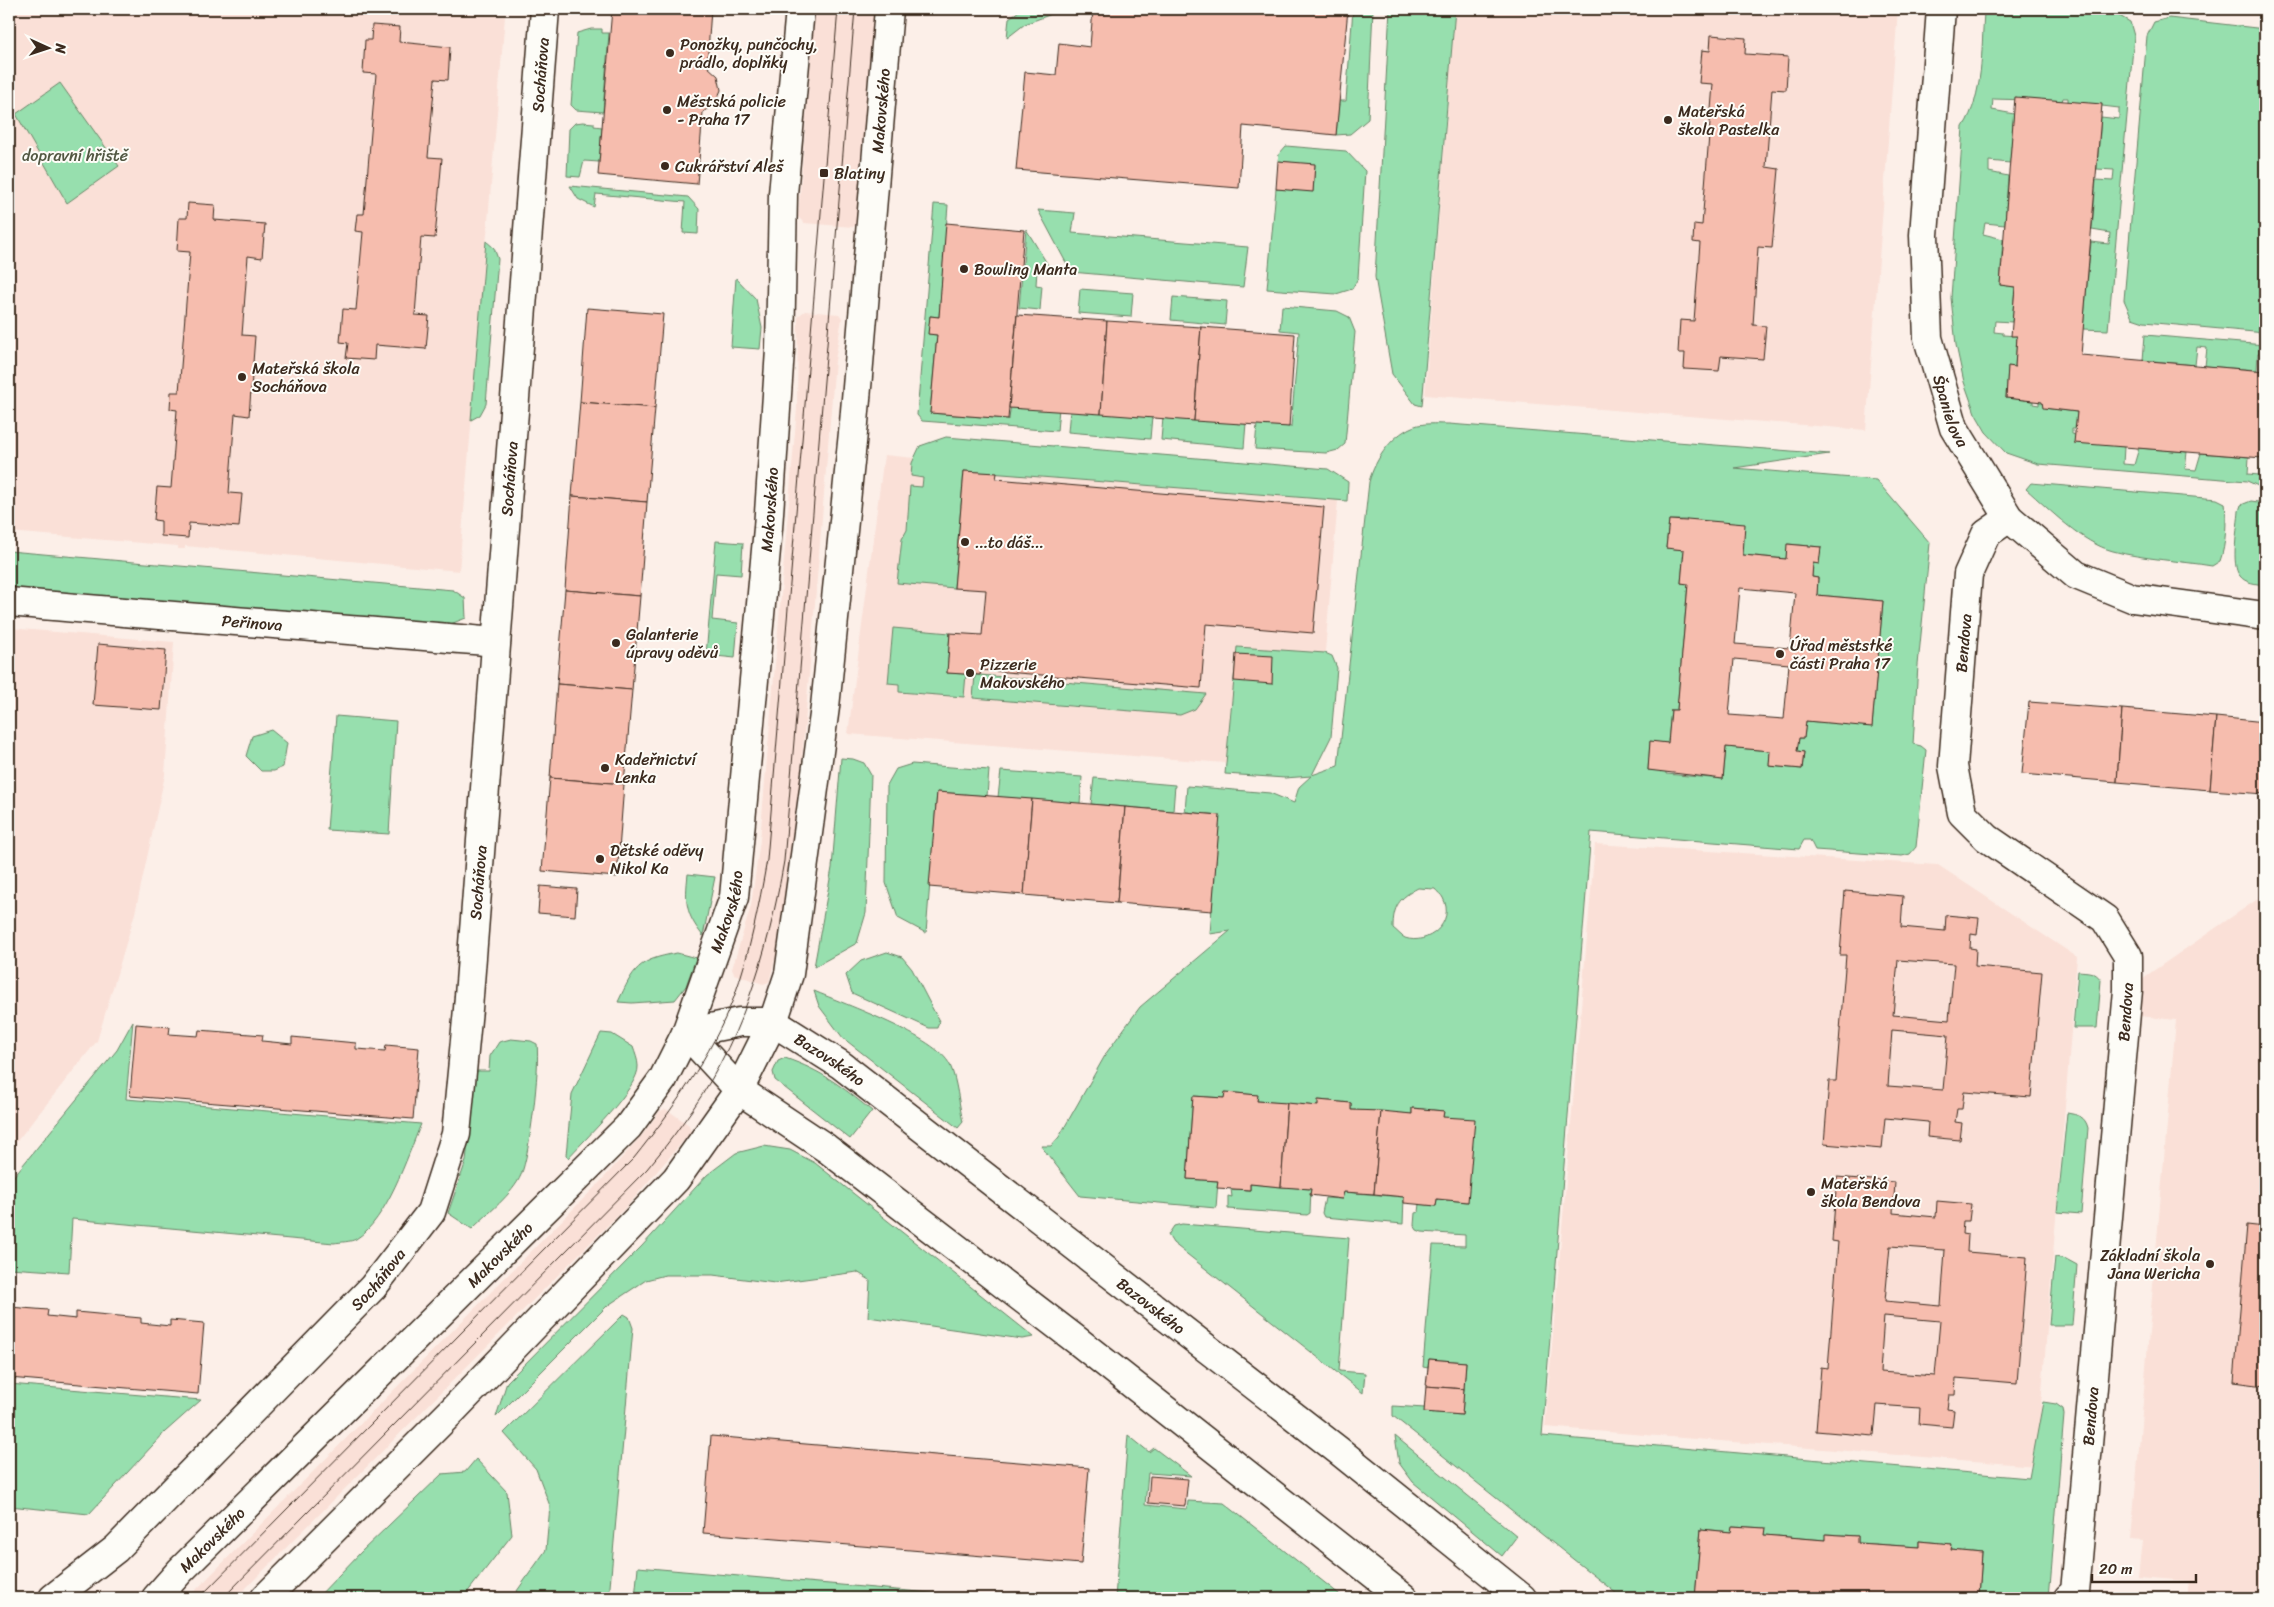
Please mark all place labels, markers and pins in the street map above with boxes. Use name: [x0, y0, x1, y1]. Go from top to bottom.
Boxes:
place label: Ponožky, punčochy, prádlo, doplňky: [679, 30, 818, 77]
marker: Ponožky, punčochy, prádlo, doplňky: [664, 47, 676, 59]
place label: Městská policie - Praha 17: [677, 87, 786, 134]
place label: Mateřská škola Pastelka: [1677, 97, 1780, 144]
marker: Městská policie - Praha 17: [661, 104, 673, 116]
marker: Mateřská škola Pastelka: [1662, 114, 1674, 126]
place label: Cukrářství Aleš: [675, 152, 785, 181]
place label: Blatiny: [834, 159, 886, 188]
marker: Cukrářství Aleš: [659, 160, 671, 172]
marker: Blatiny: [818, 167, 830, 179]
place label: Bowling Manta: [974, 255, 1077, 284]
marker: Bowling Manta: [958, 263, 970, 275]
place label: Mateřská škola Socháňova: [252, 354, 360, 401]
marker: Mateřská škola Socháňova: [236, 371, 248, 383]
place label: …to dáš…: [975, 528, 1043, 557]
marker: …to dáš…: [959, 536, 971, 548]
place label: Galanterie úpravy oděvů: [626, 620, 719, 667]
place label: Úřad měststké části Praha 17: [1790, 631, 1892, 678]
marker: Galanterie úpravy oděvů: [610, 637, 622, 649]
marker: Úřad měststké části Praha 17: [1774, 648, 1786, 660]
place label: Pizzerie Makovského: [980, 650, 1065, 697]
marker: Pizzerie Makovského: [964, 667, 976, 679]
place label: Kadeřnictví Lenka: [615, 745, 698, 792]
marker: Kadeřnictví Lenka: [599, 762, 611, 774]
place label: Dětské oděvy Nikol Ka: [610, 836, 704, 883]
marker: Dětské oděvy Nikol Ka: [594, 853, 606, 865]
place label: Mateřská škola Bendova: [1820, 1169, 1921, 1216]
marker: Mateřská škola Bendova: [1805, 1186, 1817, 1198]
place label: Základní škola Jana Wericha: [2100, 1241, 2201, 1288]
marker: Základní škola Jana Wericha: [2204, 1258, 2216, 1270]

